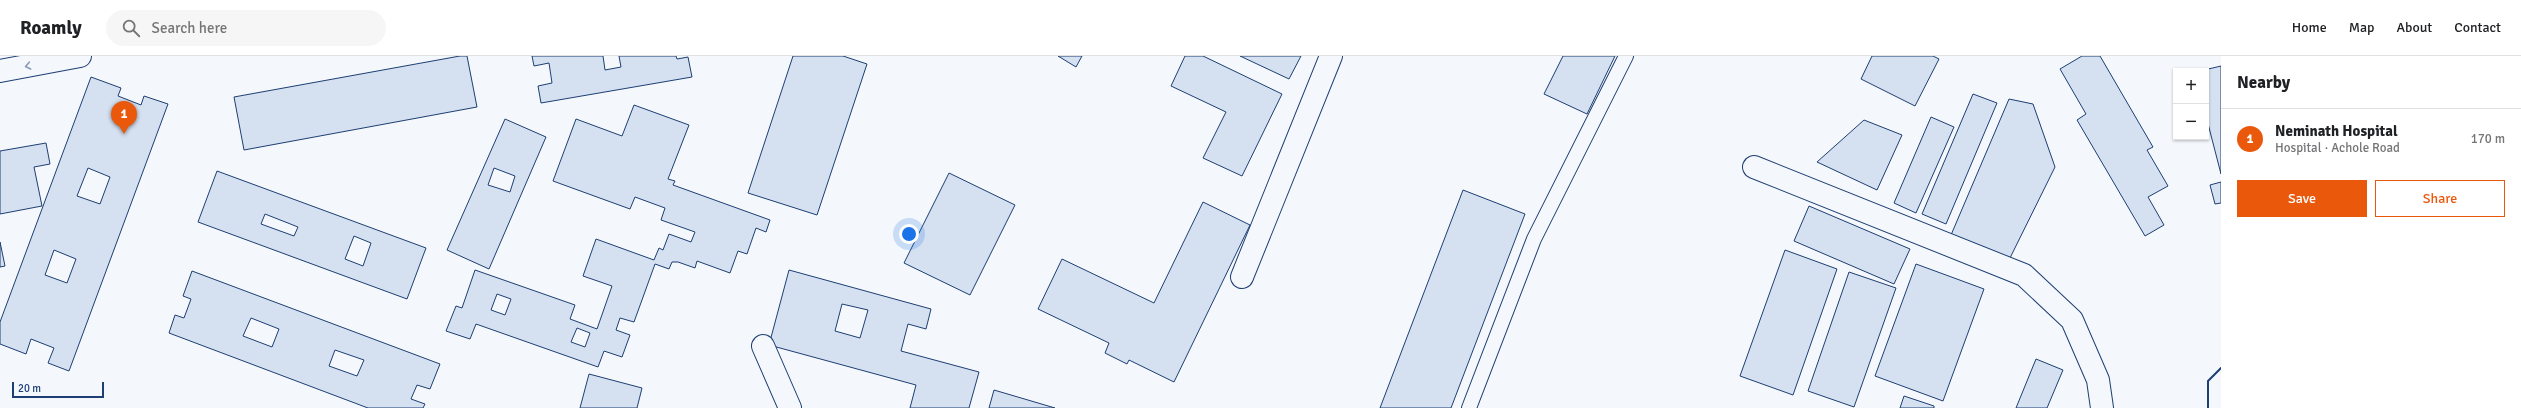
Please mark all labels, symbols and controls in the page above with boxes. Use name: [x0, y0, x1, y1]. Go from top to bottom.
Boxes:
search box: [106, 10, 386, 46]
text: Roamly: [20, 16, 82, 40]
icon: search: [120, 17, 142, 39]
text: Search here: [152, 19, 227, 37]
text: Home: [2292, 19, 2327, 36]
text: Map: [2349, 19, 2374, 36]
text: About: [2396, 19, 2432, 36]
text: Contact: [2454, 19, 2501, 36]
one-way arrow: [25, 61, 31, 69]
map controls: [2173, 68, 2209, 140]
button: +: [2173, 68, 2209, 104]
text: Nearby: [2237, 72, 2290, 93]
pin: 1: [111, 101, 137, 134]
button: −: [2173, 104, 2209, 140]
text: Neminath Hospital: [2275, 122, 2398, 140]
text: 1: [2246, 131, 2254, 147]
text: 170 m: [2471, 131, 2505, 147]
text: Hospital · Achole Road: [2275, 140, 2400, 156]
button: Save: [2237, 180, 2367, 217]
button: Share: [2375, 180, 2505, 217]
your location: [899, 224, 919, 244]
scale bar: [12, 380, 104, 399]
text: 20 m: [18, 382, 41, 395]

